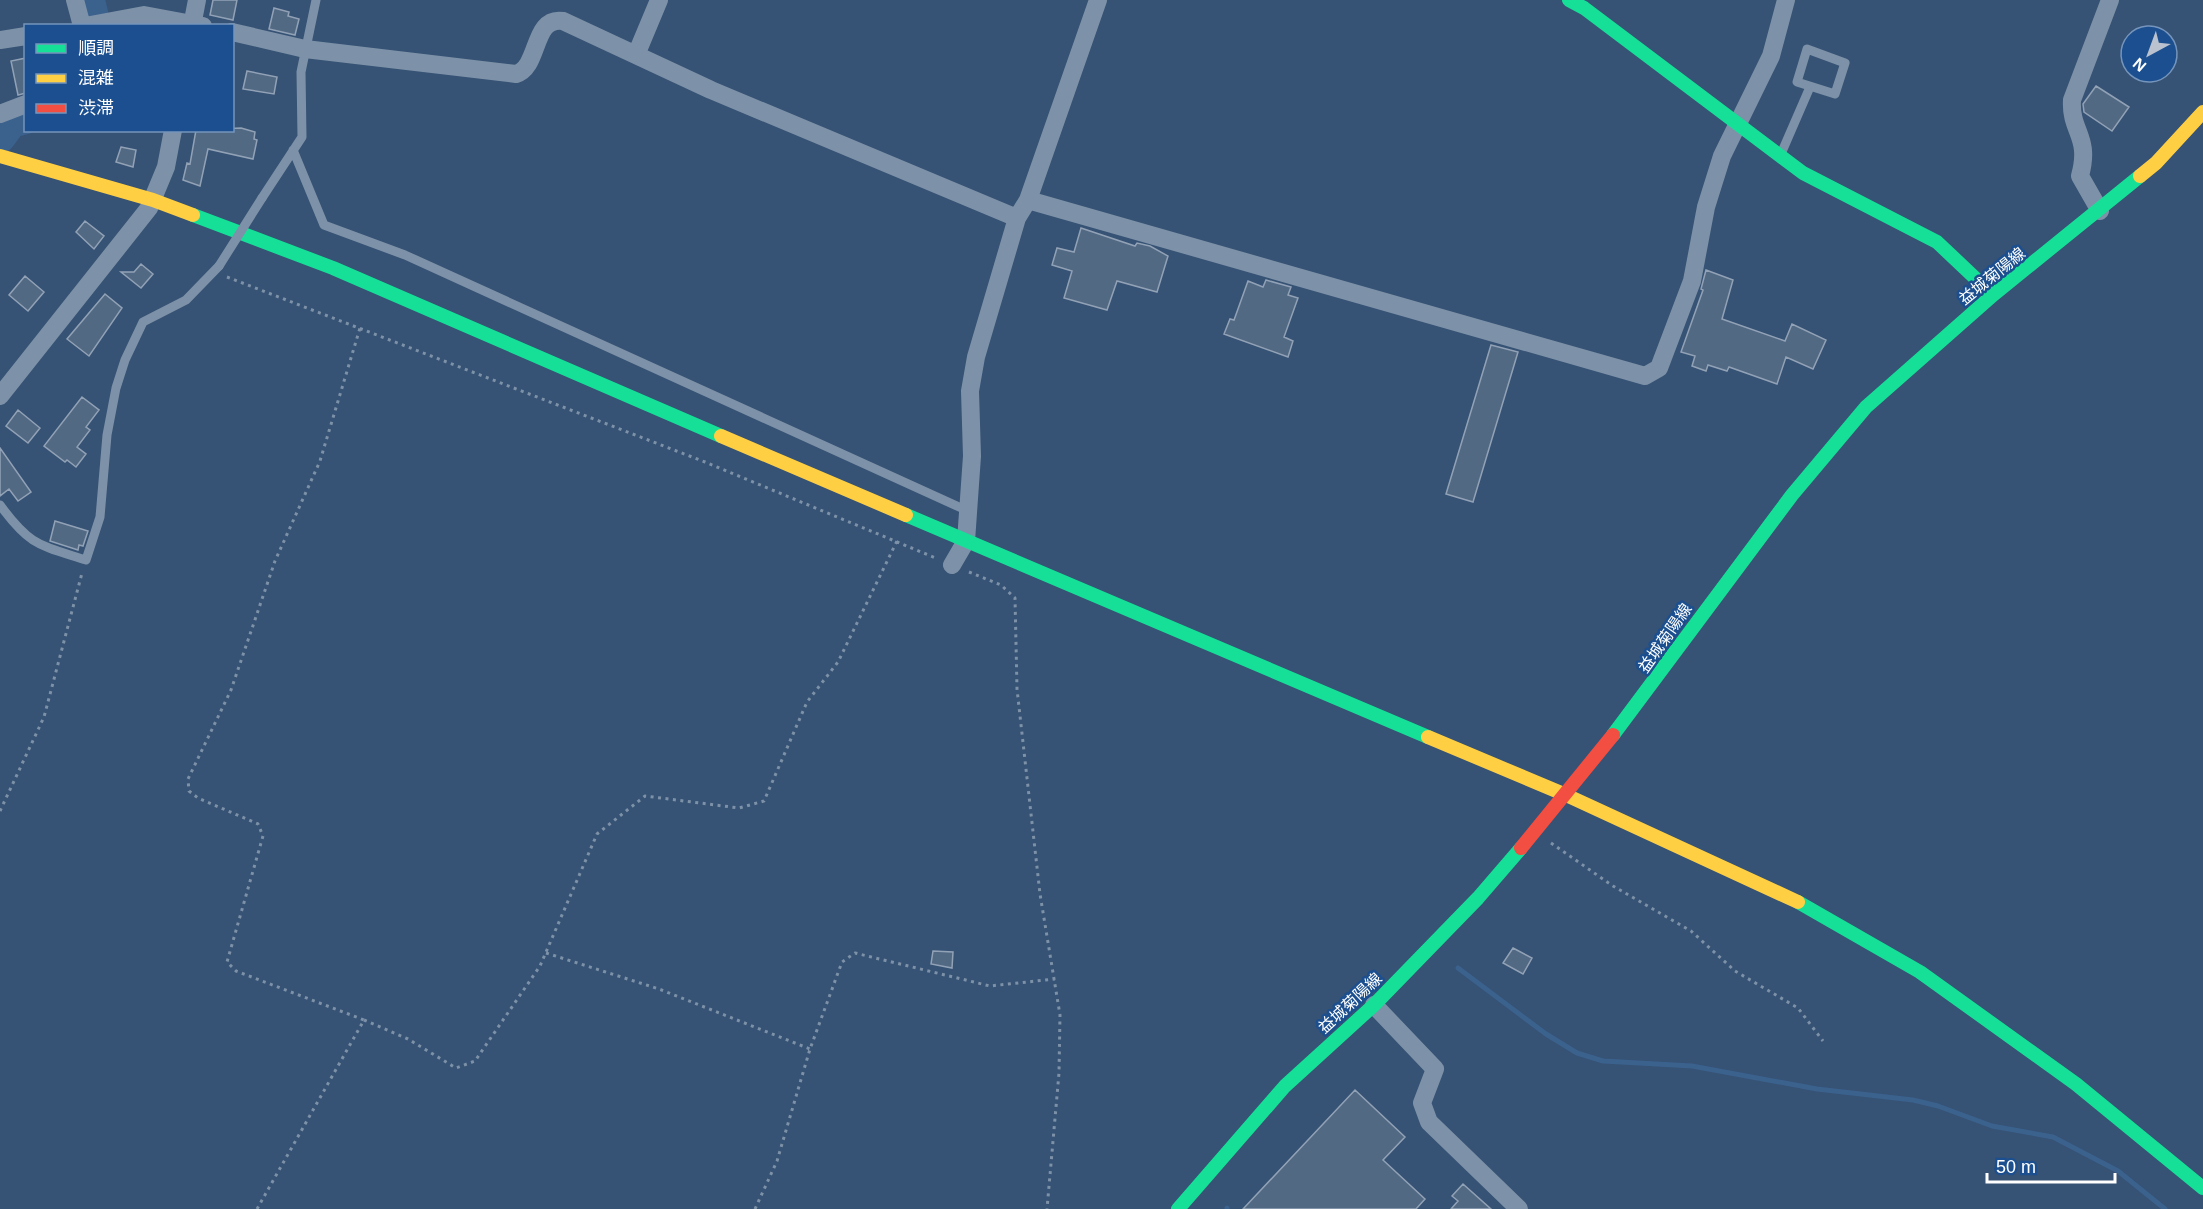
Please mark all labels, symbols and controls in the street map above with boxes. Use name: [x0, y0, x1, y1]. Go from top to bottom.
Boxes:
legend: [24, 24, 234, 132]
north arrow: [2119, 24, 2179, 84]
text: 順調: [78, 38, 114, 58]
text: N: [2130, 55, 2149, 75]
text: 混雑: [78, 68, 114, 88]
text: 渋滞: [78, 98, 114, 118]
street label: 益城菊陽線: [1956, 244, 2028, 308]
street label: 益城菊陽線: [1635, 600, 1695, 676]
street label: 益城菊陽線: [1315, 969, 1385, 1037]
scale bar: [1987, 1146, 2114, 1184]
text: 50 m: [1996, 1157, 2036, 1177]

